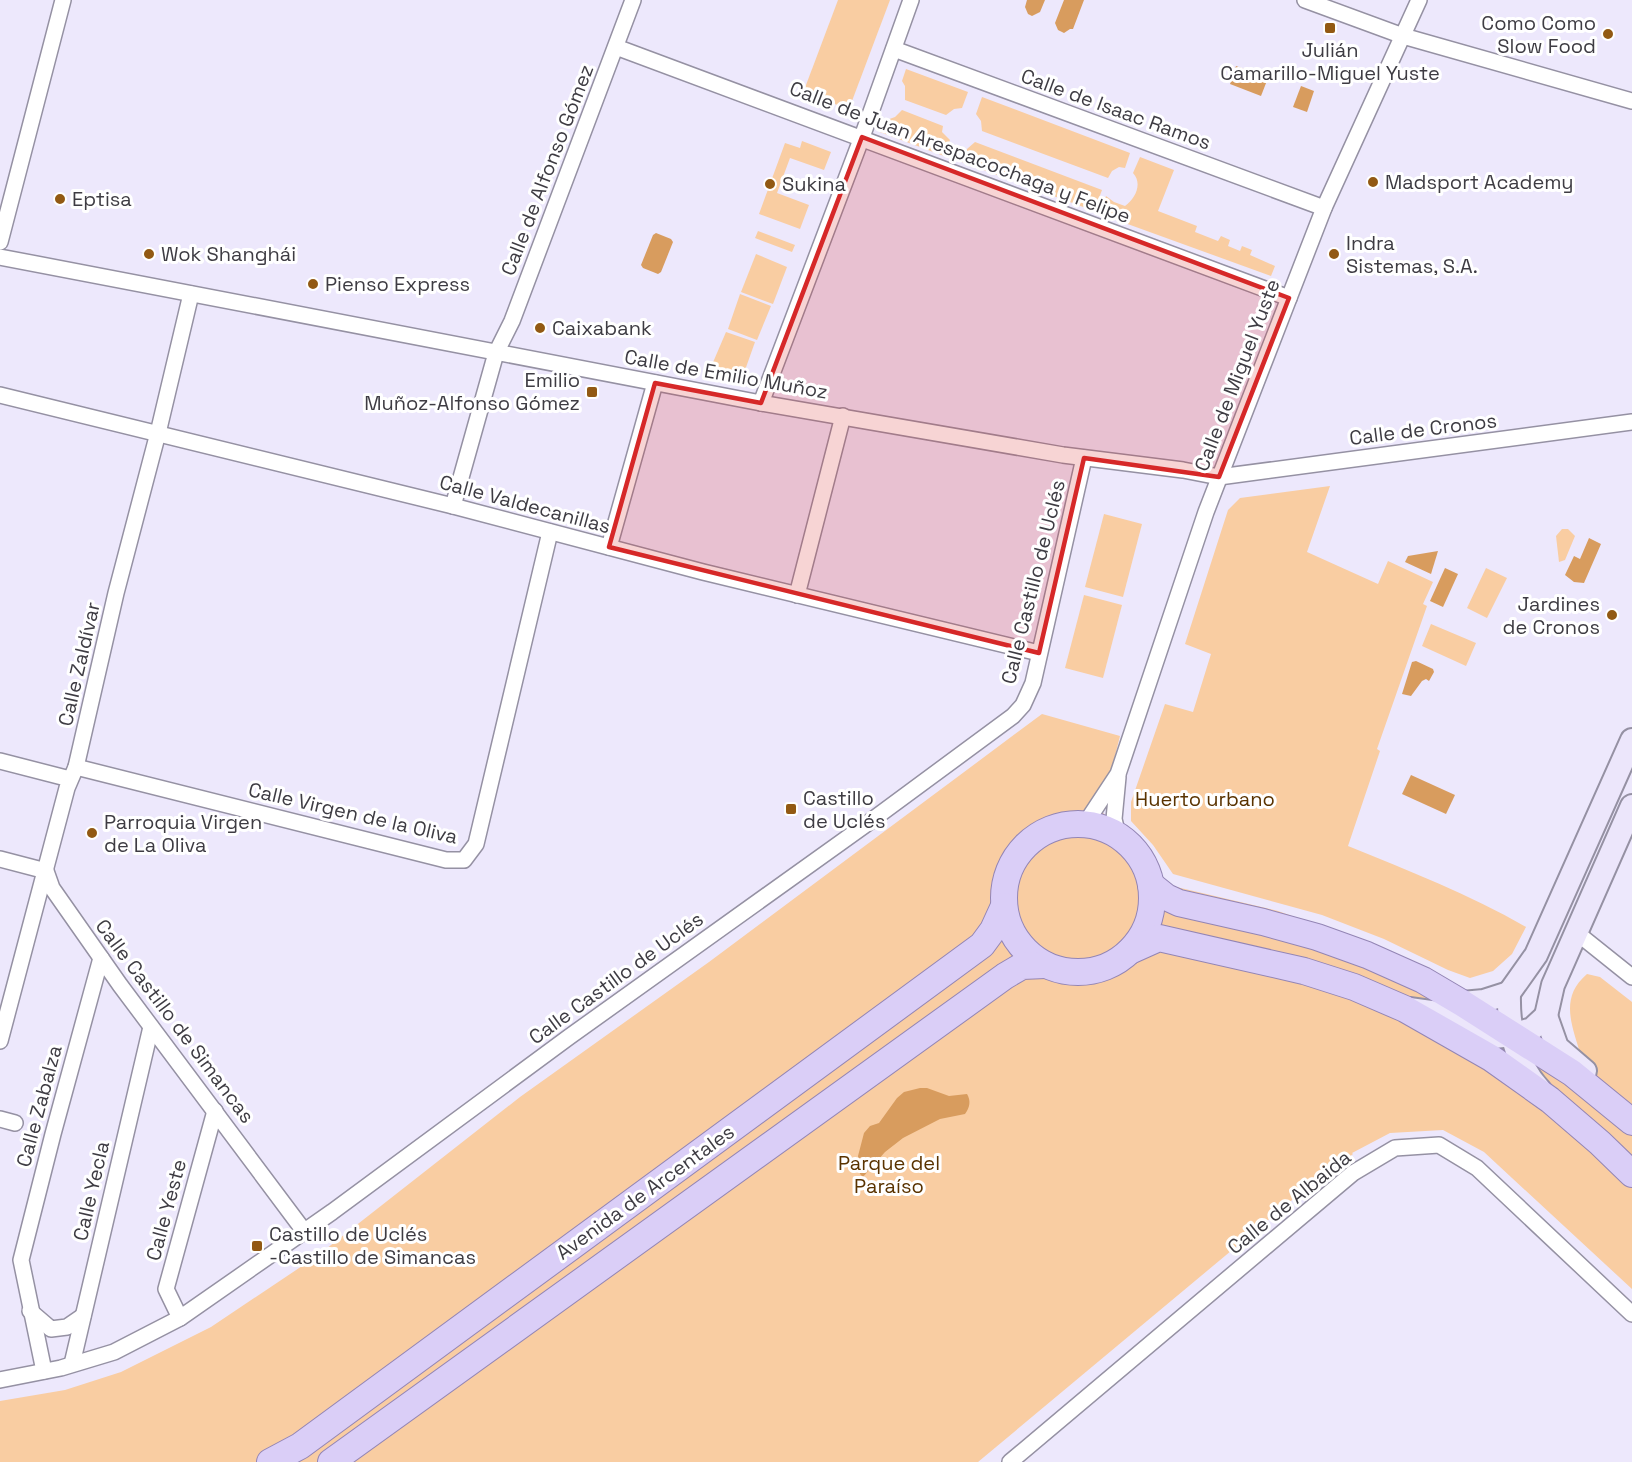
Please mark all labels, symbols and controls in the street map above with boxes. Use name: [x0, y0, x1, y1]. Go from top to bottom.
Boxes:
place label: Como Como Slow Food: [1481, 10, 1596, 59]
marker: Julián Camarillo-Miguel Yuste: [1323, 21, 1337, 35]
marker: Como Como Slow Food: [1601, 27, 1615, 41]
place label: Julián Camarillo-Miguel Yuste: [1220, 37, 1440, 86]
street label: Calle de Alfonso Gómez: [495, 61, 599, 279]
street label: Calle de Isaac Ramos: [1017, 63, 1215, 155]
street label: Calle de Juan Arespacochaga y Felipe: [786, 75, 1134, 229]
place label: Madsport Academy: [1385, 169, 1574, 195]
place label: Sukina: [782, 171, 846, 197]
marker: Madsport Academy: [1366, 175, 1380, 189]
marker: Sukina: [763, 177, 777, 191]
place label: Eptisa: [72, 186, 132, 212]
marker: Eptisa: [53, 192, 67, 206]
place label: Indra Sistemas, S.A.: [1346, 230, 1478, 279]
place label: Wok Shanghái: [161, 241, 296, 267]
marker: Wok Shanghái: [142, 247, 156, 261]
marker: Indra Sistemas, S.A.: [1327, 247, 1341, 261]
place label: Pienso Express: [325, 271, 470, 297]
street label: Calle de Miguel Yuste: [1188, 275, 1286, 475]
marker: Pienso Express: [306, 277, 320, 291]
place label: Caixabank: [552, 315, 652, 341]
marker: Caixabank: [533, 321, 547, 335]
street label: Calle de Emilio Muñoz: [622, 343, 830, 405]
place label: Emilio Muñoz-Alfonso Gómez: [364, 367, 580, 416]
marker: Emilio Muñoz-Alfonso Gómez: [585, 385, 599, 399]
street label: Calle de Cronos: [1348, 407, 1498, 451]
street label: Calle Valdecanillas: [437, 469, 613, 539]
street label: Calle Castillo de Uclés: [995, 477, 1071, 687]
place label: Jardines de Cronos: [1503, 591, 1600, 640]
street label: Calle Zaldívar: [52, 600, 106, 728]
marker: Jardines de Cronos: [1605, 608, 1619, 622]
street label: Calle Virgen de la Oliva: [246, 776, 460, 850]
place label: Castillo de Uclés: [803, 785, 885, 834]
park label: Huerto urbano: [1135, 786, 1275, 812]
marker: Castillo de Uclés: [784, 802, 798, 816]
place label: Parroquia Virgen de La Oliva: [104, 809, 262, 858]
marker: Parroquia Virgen de La Oliva: [85, 826, 99, 840]
street label: Calle Castillo de Uclés: [524, 906, 708, 1050]
street label: Calle Castillo de Simancas: [90, 914, 260, 1128]
street label: Calle Zabalza: [10, 1042, 68, 1170]
street label: Avenida de Arcentales: [551, 1119, 739, 1265]
street label: Calle Yecla: [67, 1139, 115, 1243]
street label: Calle de Albaida: [1222, 1144, 1356, 1260]
park label: Parque del Paraíso: [838, 1150, 940, 1199]
street label: Calle Yeste: [140, 1156, 192, 1264]
place label: Castillo de Uclés -Castillo de Simancas: [269, 1221, 476, 1270]
marker: Castillo de Uclés -Castillo de Simancas: [250, 1239, 264, 1253]

